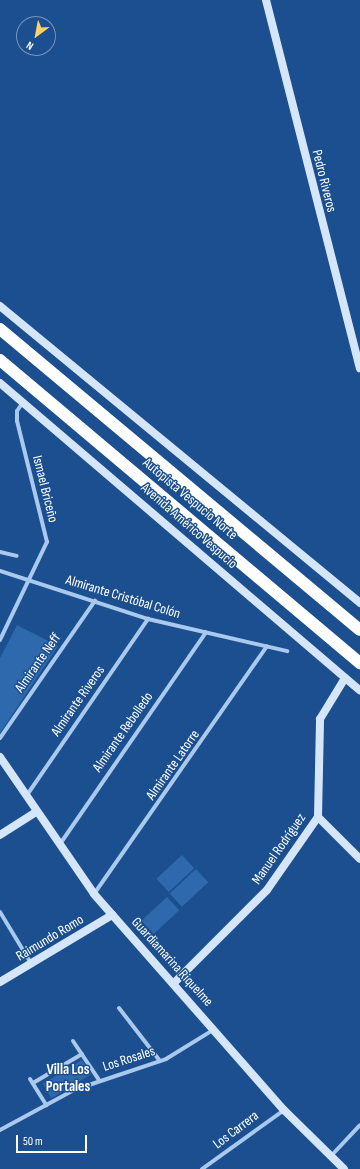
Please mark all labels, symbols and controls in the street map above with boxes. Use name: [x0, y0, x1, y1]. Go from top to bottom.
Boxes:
north arrow: [16, 16, 56, 56]
text: N: [24, 39, 36, 53]
street label: Pedro Riveros: [308, 148, 340, 214]
street label: Ismael Briceño: [29, 454, 61, 524]
street label: Autopista Vespucio Norte: [139, 455, 241, 543]
street label: Avenida Américo Vespucio: [137, 480, 241, 572]
street label: Almirante Cristóbal Colón: [64, 572, 182, 622]
street label: Almirante Neff: [11, 630, 65, 696]
street label: Almirante Riveros: [48, 662, 108, 740]
street label: Almirante Rebolledo: [89, 689, 157, 775]
street label: Almirante Latorre: [143, 727, 203, 803]
street label: Manuel Rodríguez: [248, 810, 310, 888]
street label: Raimundo Romo: [13, 911, 87, 965]
street label: Guardiamarina Riquelme: [128, 914, 216, 1010]
street label: Los Rosales: [101, 1043, 157, 1075]
district label: Villa Los Portales: [46, 1060, 90, 1095]
street label: Los Carrera: [210, 1107, 262, 1153]
scale bar: [18, 1127, 89, 1153]
text: 50 m: [23, 1134, 43, 1149]

